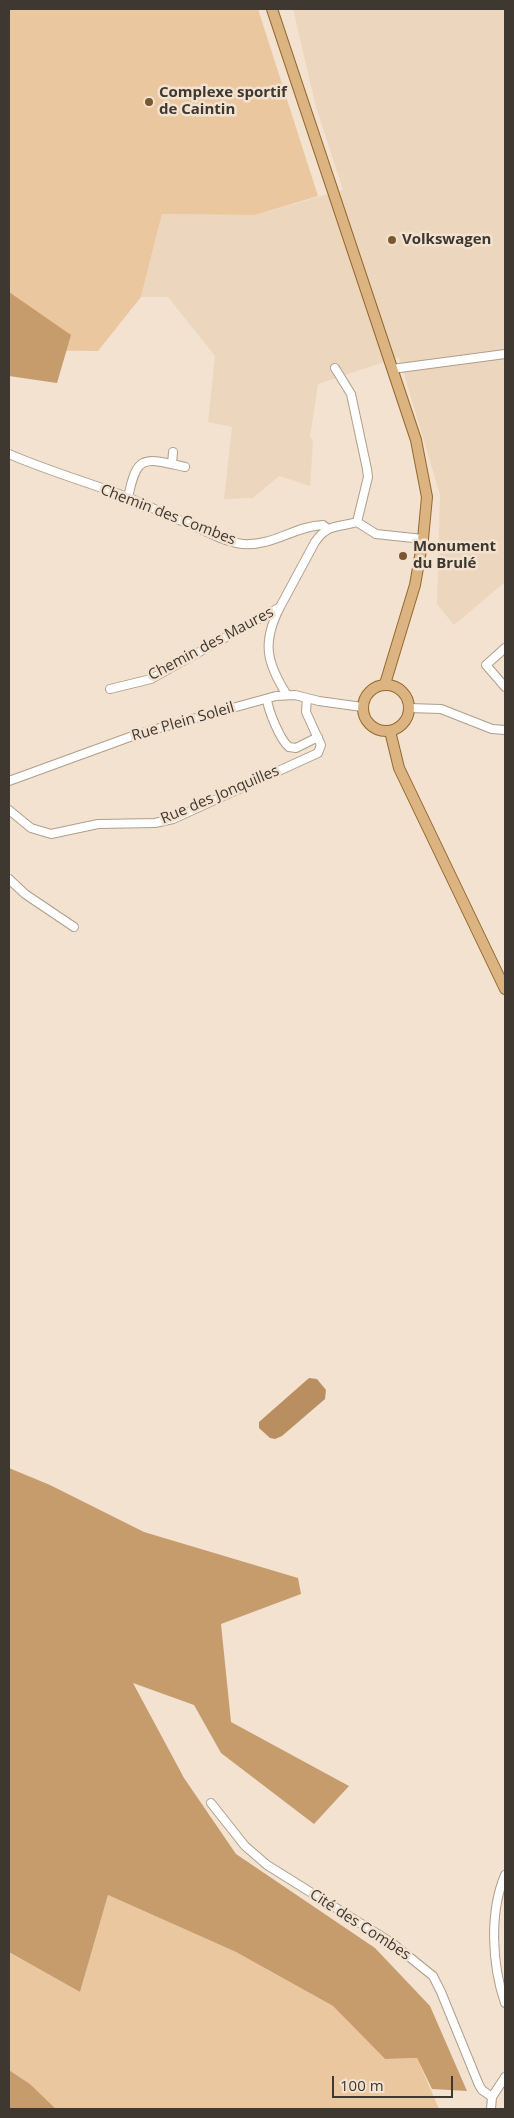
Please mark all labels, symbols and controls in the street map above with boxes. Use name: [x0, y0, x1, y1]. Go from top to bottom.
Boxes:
place label: Complexe sportif de Caintin: [159, 84, 287, 119]
marker: Complexe sportif de Caintin: [143, 96, 155, 108]
place label: Volkswagen: [402, 231, 491, 249]
marker: Volkswagen: [386, 234, 398, 246]
street label: Chemin des Combes: [98, 481, 238, 549]
place label: Monument du Brulé: [413, 538, 496, 573]
marker: Monument du Brulé: [397, 550, 409, 562]
street label: Chemin des Maures: [145, 603, 277, 685]
street label: Rue Plein Soleil: [130, 699, 236, 745]
street label: Rue des Jonquilles: [158, 762, 282, 828]
street label: Cité des Combes: [306, 1886, 414, 1964]
scale bar: [334, 2066, 455, 2098]
text: 100 m: [340, 2075, 384, 2095]

